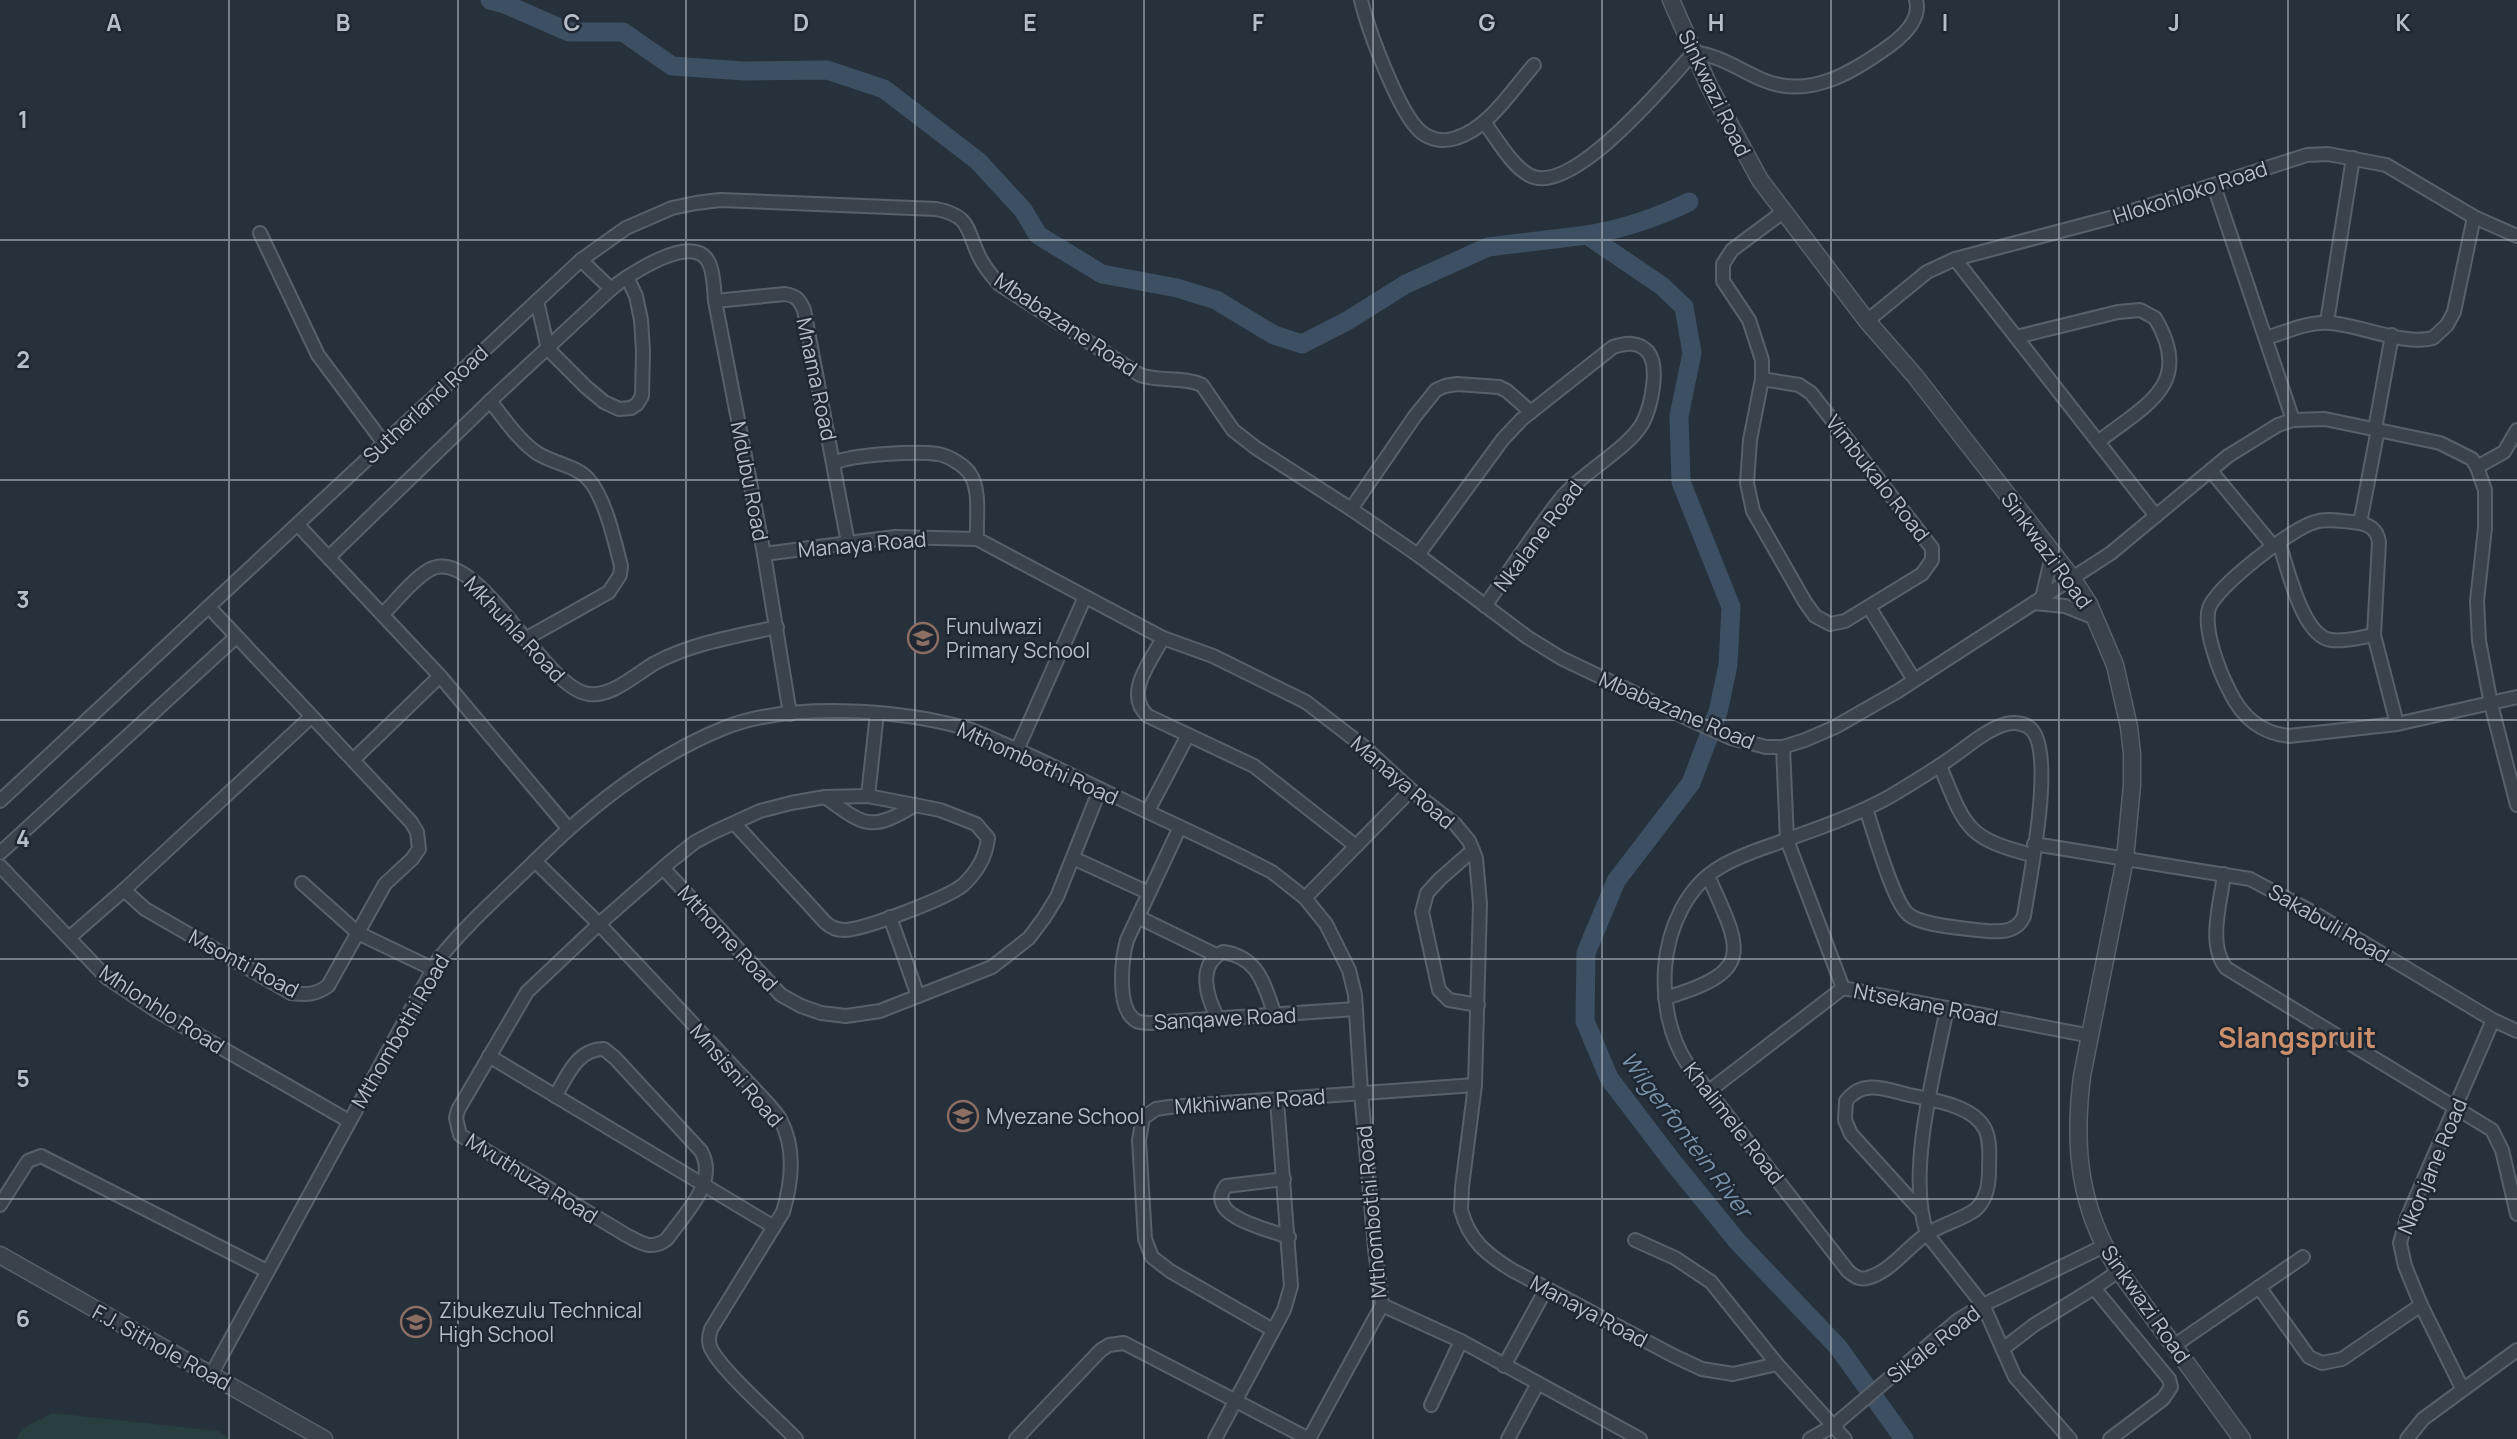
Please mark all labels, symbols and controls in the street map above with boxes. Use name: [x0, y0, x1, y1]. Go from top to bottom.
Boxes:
text: A: [106, 6, 122, 38]
text: B: [336, 6, 350, 38]
text: C: [564, 6, 581, 38]
text: D: [793, 6, 809, 38]
text: E: [1023, 6, 1037, 38]
text: F: [1252, 6, 1264, 38]
text: G: [1479, 6, 1496, 38]
text: H: [1708, 6, 1724, 38]
text: I: [1942, 6, 1948, 38]
text: J: [2168, 6, 2180, 38]
text: K: [2396, 6, 2411, 38]
street label: Sinkwazi Road: [1672, 25, 1758, 161]
text: 1: [18, 103, 28, 135]
street label: Hlokohloko Road: [2109, 154, 2271, 230]
street label: Mbabazane Road: [989, 266, 1143, 382]
street label: Mnama Road: [790, 315, 844, 443]
street label: Sutherland Road: [356, 339, 494, 469]
text: 2: [16, 343, 30, 375]
street label: Vimbukalo Road: [1820, 409, 1936, 547]
street label: Mdubu Road: [725, 419, 775, 543]
street label: Nkalane Road: [1487, 475, 1589, 597]
street label: Sinkwazi Road: [1995, 486, 2099, 614]
street label: Manaya Road: [796, 524, 928, 564]
street label: Mkhuhla Road: [458, 570, 572, 688]
text: 3: [16, 583, 30, 615]
place label: Funulwazi Primary School: [946, 612, 1090, 664]
school or university icon: Funulwazi Primary School: [906, 621, 940, 655]
street label: Mbabazane Road: [1595, 665, 1759, 755]
street label: Mthombothi Road: [953, 715, 1123, 811]
street label: Manaya Road: [1345, 729, 1461, 835]
text: 4: [16, 822, 30, 854]
street label: Sakabuli Road: [2263, 877, 2395, 969]
street label: Mthome Road: [672, 879, 784, 997]
street label: Msonti Road: [184, 922, 304, 1004]
street label: Mthombothi Road: [345, 949, 455, 1113]
street label: Mhlonhlo Road: [94, 958, 230, 1060]
street label: Ntsekane Road: [1851, 976, 2001, 1032]
street label: Sanqawe Road: [1153, 1000, 1297, 1036]
street label: Mnsisni Road: [684, 1017, 790, 1133]
district label: Slangspruit: [2218, 1018, 2376, 1056]
water label: Wilgerfontein River: [1614, 1044, 1762, 1226]
street label: Khalimele Road: [1678, 1056, 1790, 1190]
text: 5: [16, 1062, 30, 1094]
street label: Mkhiwane Road: [1174, 1082, 1326, 1120]
street label: Nkonjane Road: [2391, 1094, 2473, 1238]
school or university icon: Myezane School: [946, 1099, 980, 1133]
place label: Myezane School: [986, 1102, 1144, 1130]
street label: Mthombothi Road: [1349, 1124, 1393, 1300]
street label: Mvuthuza Road: [461, 1126, 603, 1230]
street label: Sinkwazi Road: [2095, 1239, 2197, 1369]
street label: Manaya Road: [1525, 1268, 1653, 1354]
place label: Zibukezulu Technical High School: [439, 1296, 642, 1348]
street label: F.J. Sithole Road: [88, 1297, 236, 1397]
street label: Sikale Road: [1881, 1299, 1985, 1389]
text: 6: [16, 1302, 30, 1334]
school or university icon: Zibukezulu Technical High School: [399, 1305, 433, 1339]

